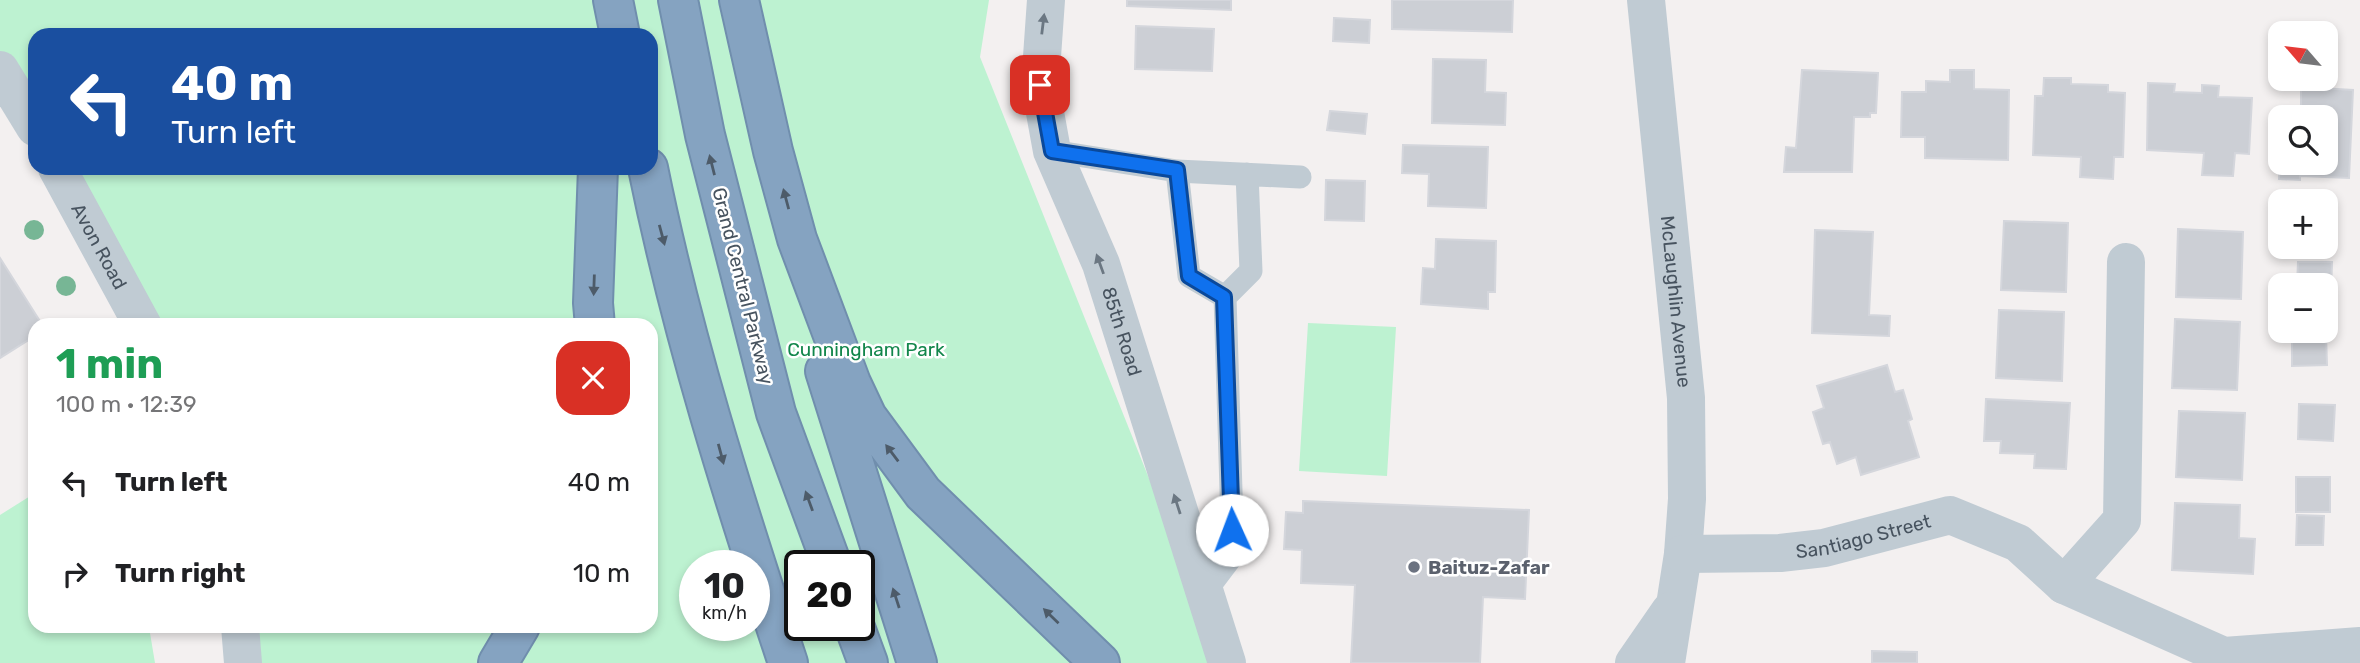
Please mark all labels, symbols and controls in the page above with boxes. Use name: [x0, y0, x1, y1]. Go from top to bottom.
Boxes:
one-way arrow: [1038, 13, 1049, 35]
north arrow: [2268, 21, 2338, 91]
map controls: [2268, 21, 2338, 343]
text: 40 m: [171, 54, 293, 112]
pin: [1010, 55, 1070, 115]
icon: left: [56, 56, 147, 147]
icon: arrive: [1021, 66, 1059, 104]
button: search: [2268, 105, 2338, 175]
text: Turn left: [171, 113, 296, 151]
one-way arrow: [707, 154, 718, 176]
street label: Grand Central Parkway: [707, 185, 779, 387]
one-way arrow: [780, 188, 791, 210]
button: +: [2268, 189, 2338, 259]
street label: Avon Road: [67, 199, 132, 293]
street label: McLaughlin Avenue: [1656, 214, 1696, 389]
one-way arrow: [657, 224, 668, 246]
one-way arrow: [1095, 254, 1106, 275]
button: −: [2268, 273, 2338, 343]
one-way arrow: [588, 274, 599, 296]
street label: 85th Road: [1097, 284, 1147, 379]
park label: Cunningham Park: [787, 338, 945, 361]
text: 1 min: [56, 339, 163, 389]
button: close: [556, 341, 630, 415]
text: 100 m · 12:39: [56, 390, 197, 418]
one-way arrow: [716, 444, 727, 466]
one-way arrow: [884, 445, 899, 463]
icon: left: [56, 464, 94, 502]
text: Turn left: [115, 467, 227, 498]
text: 40 m: [568, 467, 630, 498]
one-way arrow: [803, 491, 814, 512]
position arrow: [1195, 493, 1269, 567]
one-way arrow: [1171, 494, 1182, 515]
street label: Santiago Street: [1795, 509, 1934, 563]
speed limit sign: 20: [784, 550, 875, 641]
icon: right: [56, 555, 94, 593]
place label: Baituz-Zafar: [1428, 556, 1550, 579]
text: Turn right: [115, 558, 245, 589]
text: 10 m: [573, 558, 630, 589]
marker: Baituz-Zafar: [1406, 559, 1422, 575]
text: 10: [704, 565, 745, 607]
one-way arrow: [890, 587, 900, 608]
text: km/h: [702, 602, 747, 624]
one-way arrow: [1042, 607, 1059, 624]

